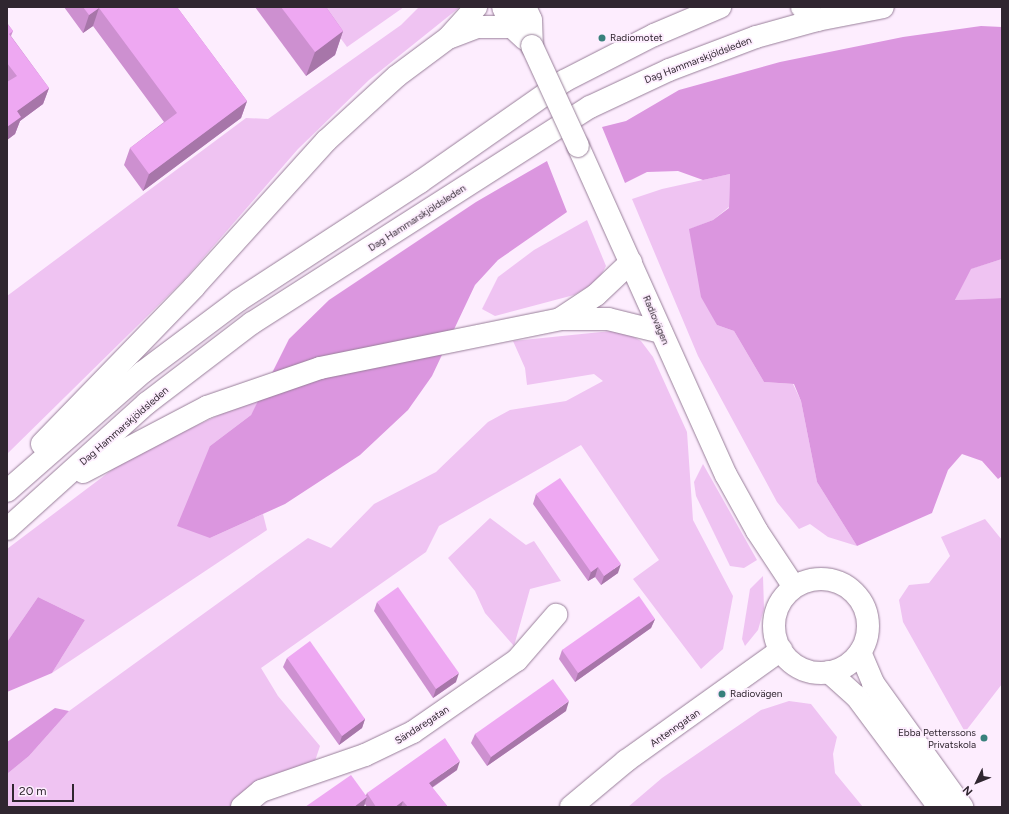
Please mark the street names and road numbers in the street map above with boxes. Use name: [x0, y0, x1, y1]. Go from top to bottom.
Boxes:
street label: Dag Hammarskjöldsleden: [643, 34, 753, 86]
street label: Dag Hammarskjöldsleden: [366, 182, 468, 254]
street label: Radiovägen: [640, 294, 672, 346]
street label: Dag Hammarskjöldsleden: [77, 384, 171, 468]
street label: Sändaregatan: [393, 703, 451, 747]
street label: Antenngatan: [648, 706, 702, 750]

